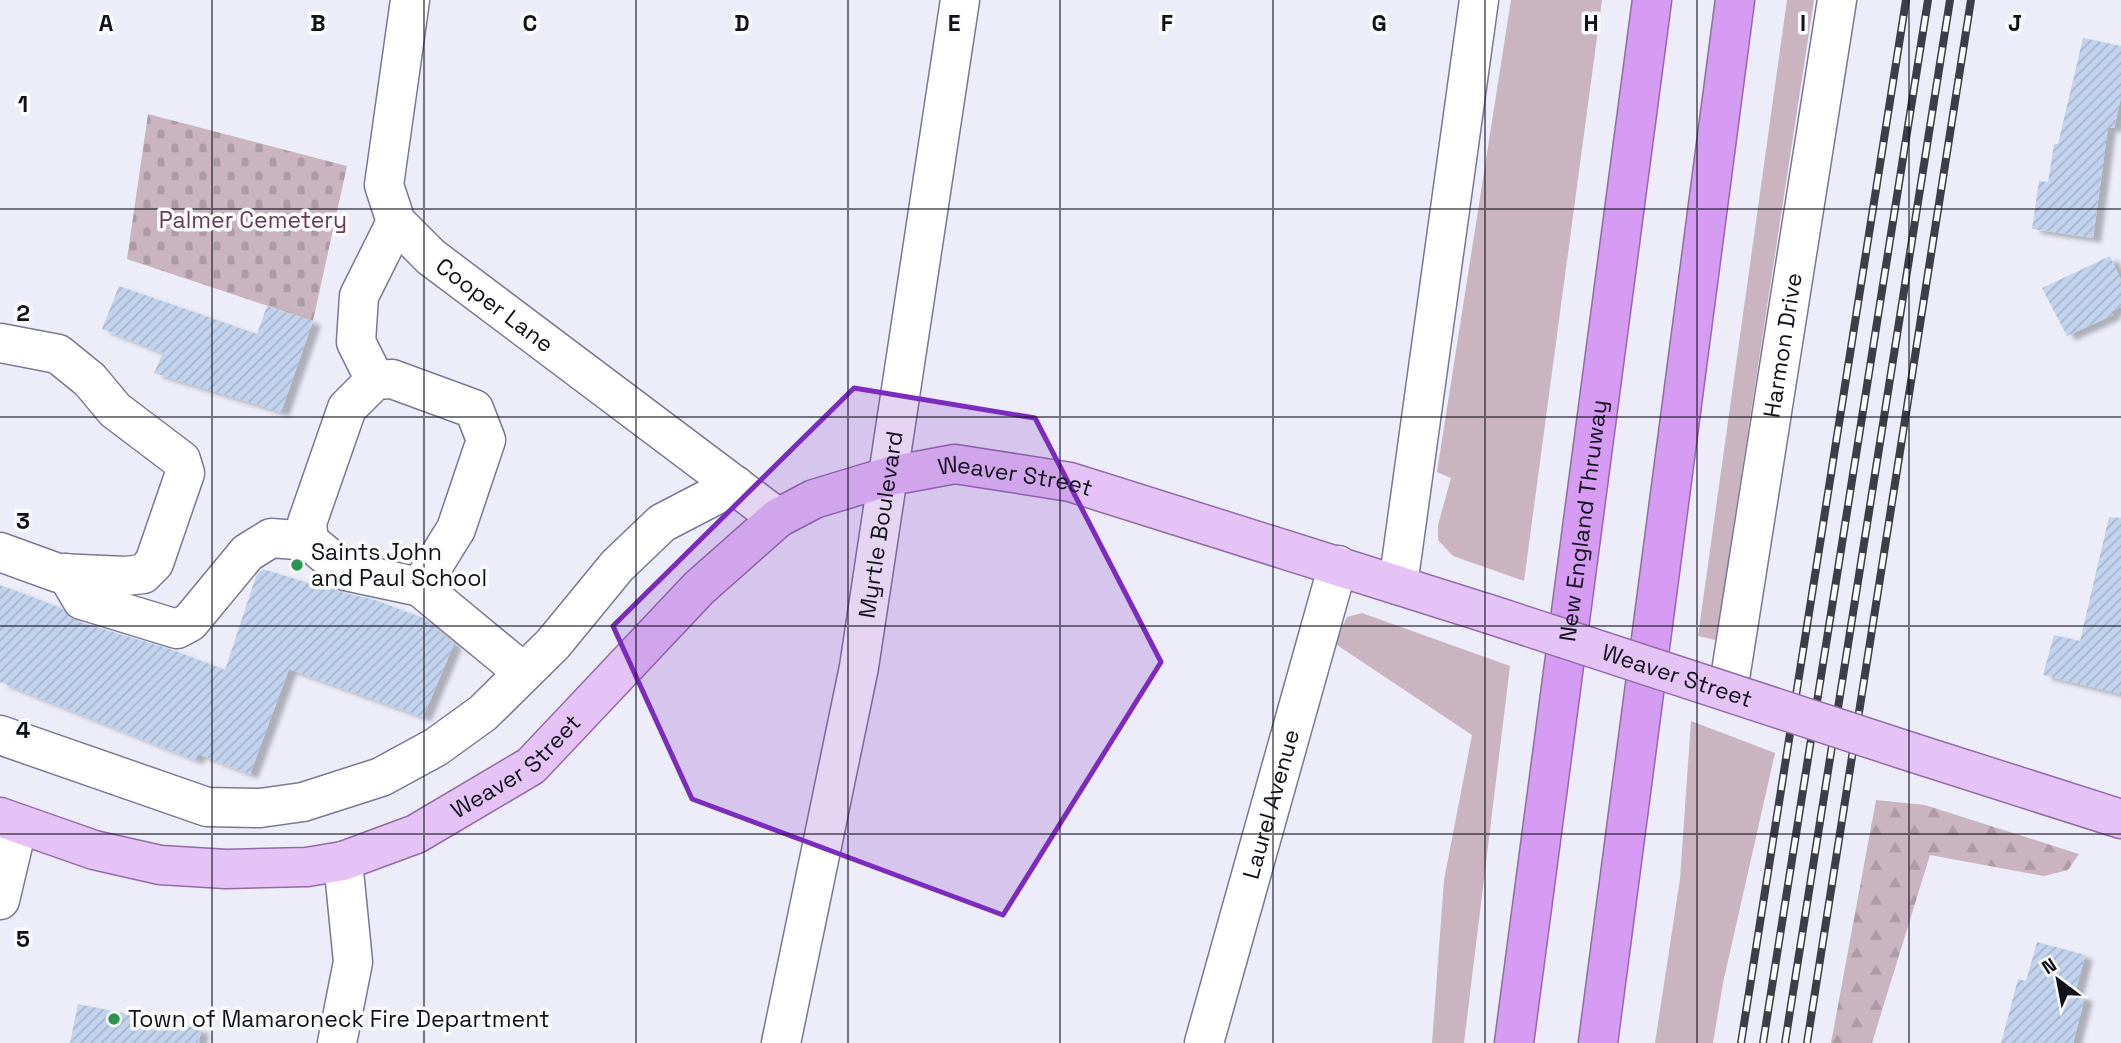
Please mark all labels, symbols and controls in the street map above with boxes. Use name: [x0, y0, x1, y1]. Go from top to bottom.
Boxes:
text: A: [99, 8, 114, 38]
text: B: [310, 8, 326, 38]
text: C: [523, 8, 537, 38]
text: D: [734, 8, 750, 38]
text: E: [948, 8, 960, 38]
text: F: [1161, 8, 1173, 38]
text: G: [1371, 8, 1387, 38]
text: H: [1583, 8, 1599, 38]
text: I: [1800, 8, 1806, 38]
text: J: [2008, 8, 2022, 38]
text: 1: [18, 89, 28, 119]
park label: Palmer Cemetery: [159, 205, 347, 235]
street label: Cooper Lane: [430, 251, 560, 359]
street label: Harmon Drive: [1756, 271, 1809, 420]
text: 2: [16, 298, 30, 328]
street label: New England Thruway: [1552, 398, 1614, 643]
street label: Myrtle Boulevard: [852, 429, 910, 620]
street label: Weaver Street: [935, 449, 1096, 503]
text: 3: [16, 506, 30, 536]
place label: Saints John and Paul School: [311, 537, 487, 593]
marker: Saints John and Paul School: [289, 557, 305, 573]
street label: Weaver Street: [1598, 637, 1756, 714]
street label: Weaver Street: [445, 708, 587, 825]
text: 4: [16, 715, 31, 745]
street label: Laurel Avenue: [1236, 726, 1306, 882]
text: 5: [16, 924, 30, 954]
north arrow: [2023, 945, 2093, 1015]
text: N: [2037, 952, 2061, 980]
place label: Town of Mamaroneck Fire Department: [128, 1004, 550, 1034]
marker: Town of Mamaroneck Fire Department: [106, 1011, 122, 1027]

